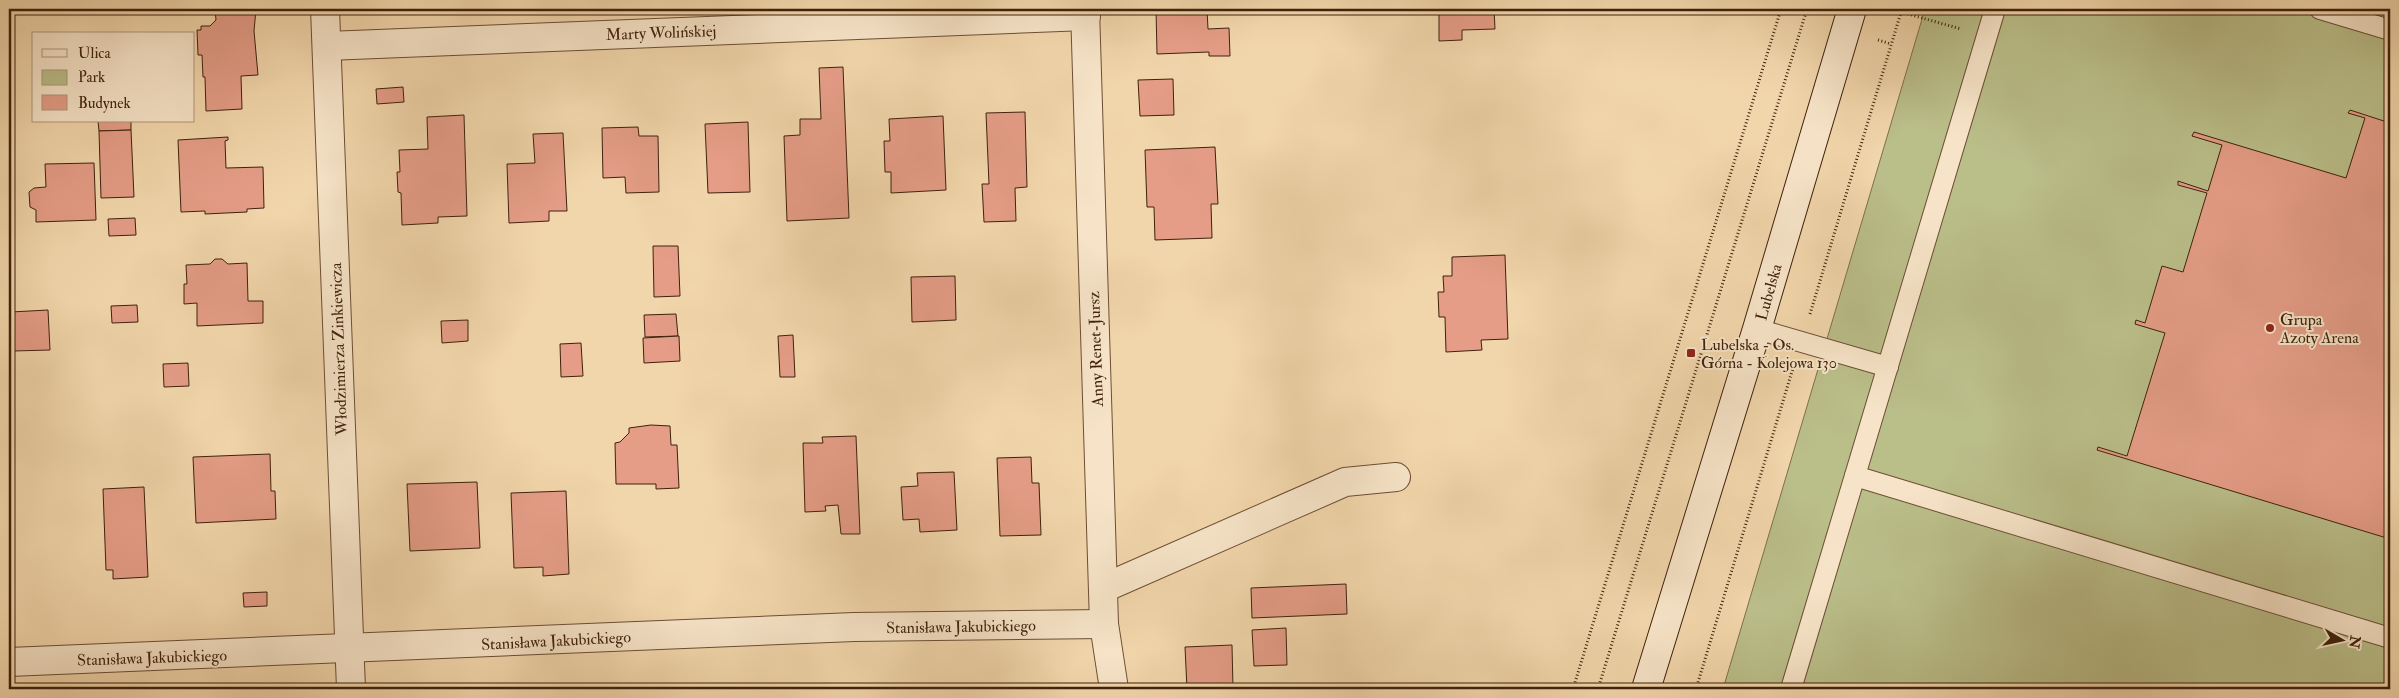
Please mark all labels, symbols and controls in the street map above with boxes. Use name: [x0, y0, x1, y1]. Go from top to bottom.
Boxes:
street label: Marty Wolińskiej: [606, 21, 717, 45]
legend: [32, 32, 195, 122]
text: Ulica: [78, 44, 111, 63]
text: Park: [78, 68, 105, 87]
text: Budynek: [78, 94, 131, 113]
street label: Lubelska: [1751, 261, 1787, 323]
street label: Włodzimierza Zinkiewicza: [326, 262, 352, 437]
street label: Anny Renet-Jursz: [1084, 291, 1109, 408]
place label: Grupa Azoty Arena: [2279, 310, 2359, 348]
marker: Grupa Azoty Arena: [2264, 322, 2276, 334]
place label: Lubelska - Os. Górna - Kolejowa 130: [1701, 335, 1837, 373]
marker: Lubelska - Os. Górna - Kolejowa 130: [1685, 347, 1697, 359]
street label: Stanisława Jakubickiego: [886, 616, 1036, 639]
north arrow: [2316, 616, 2366, 666]
street label: Stanisława Jakubickiego: [481, 627, 632, 656]
text: N: [2345, 633, 2364, 650]
street label: Stanisława Jakubickiego: [77, 645, 228, 672]

